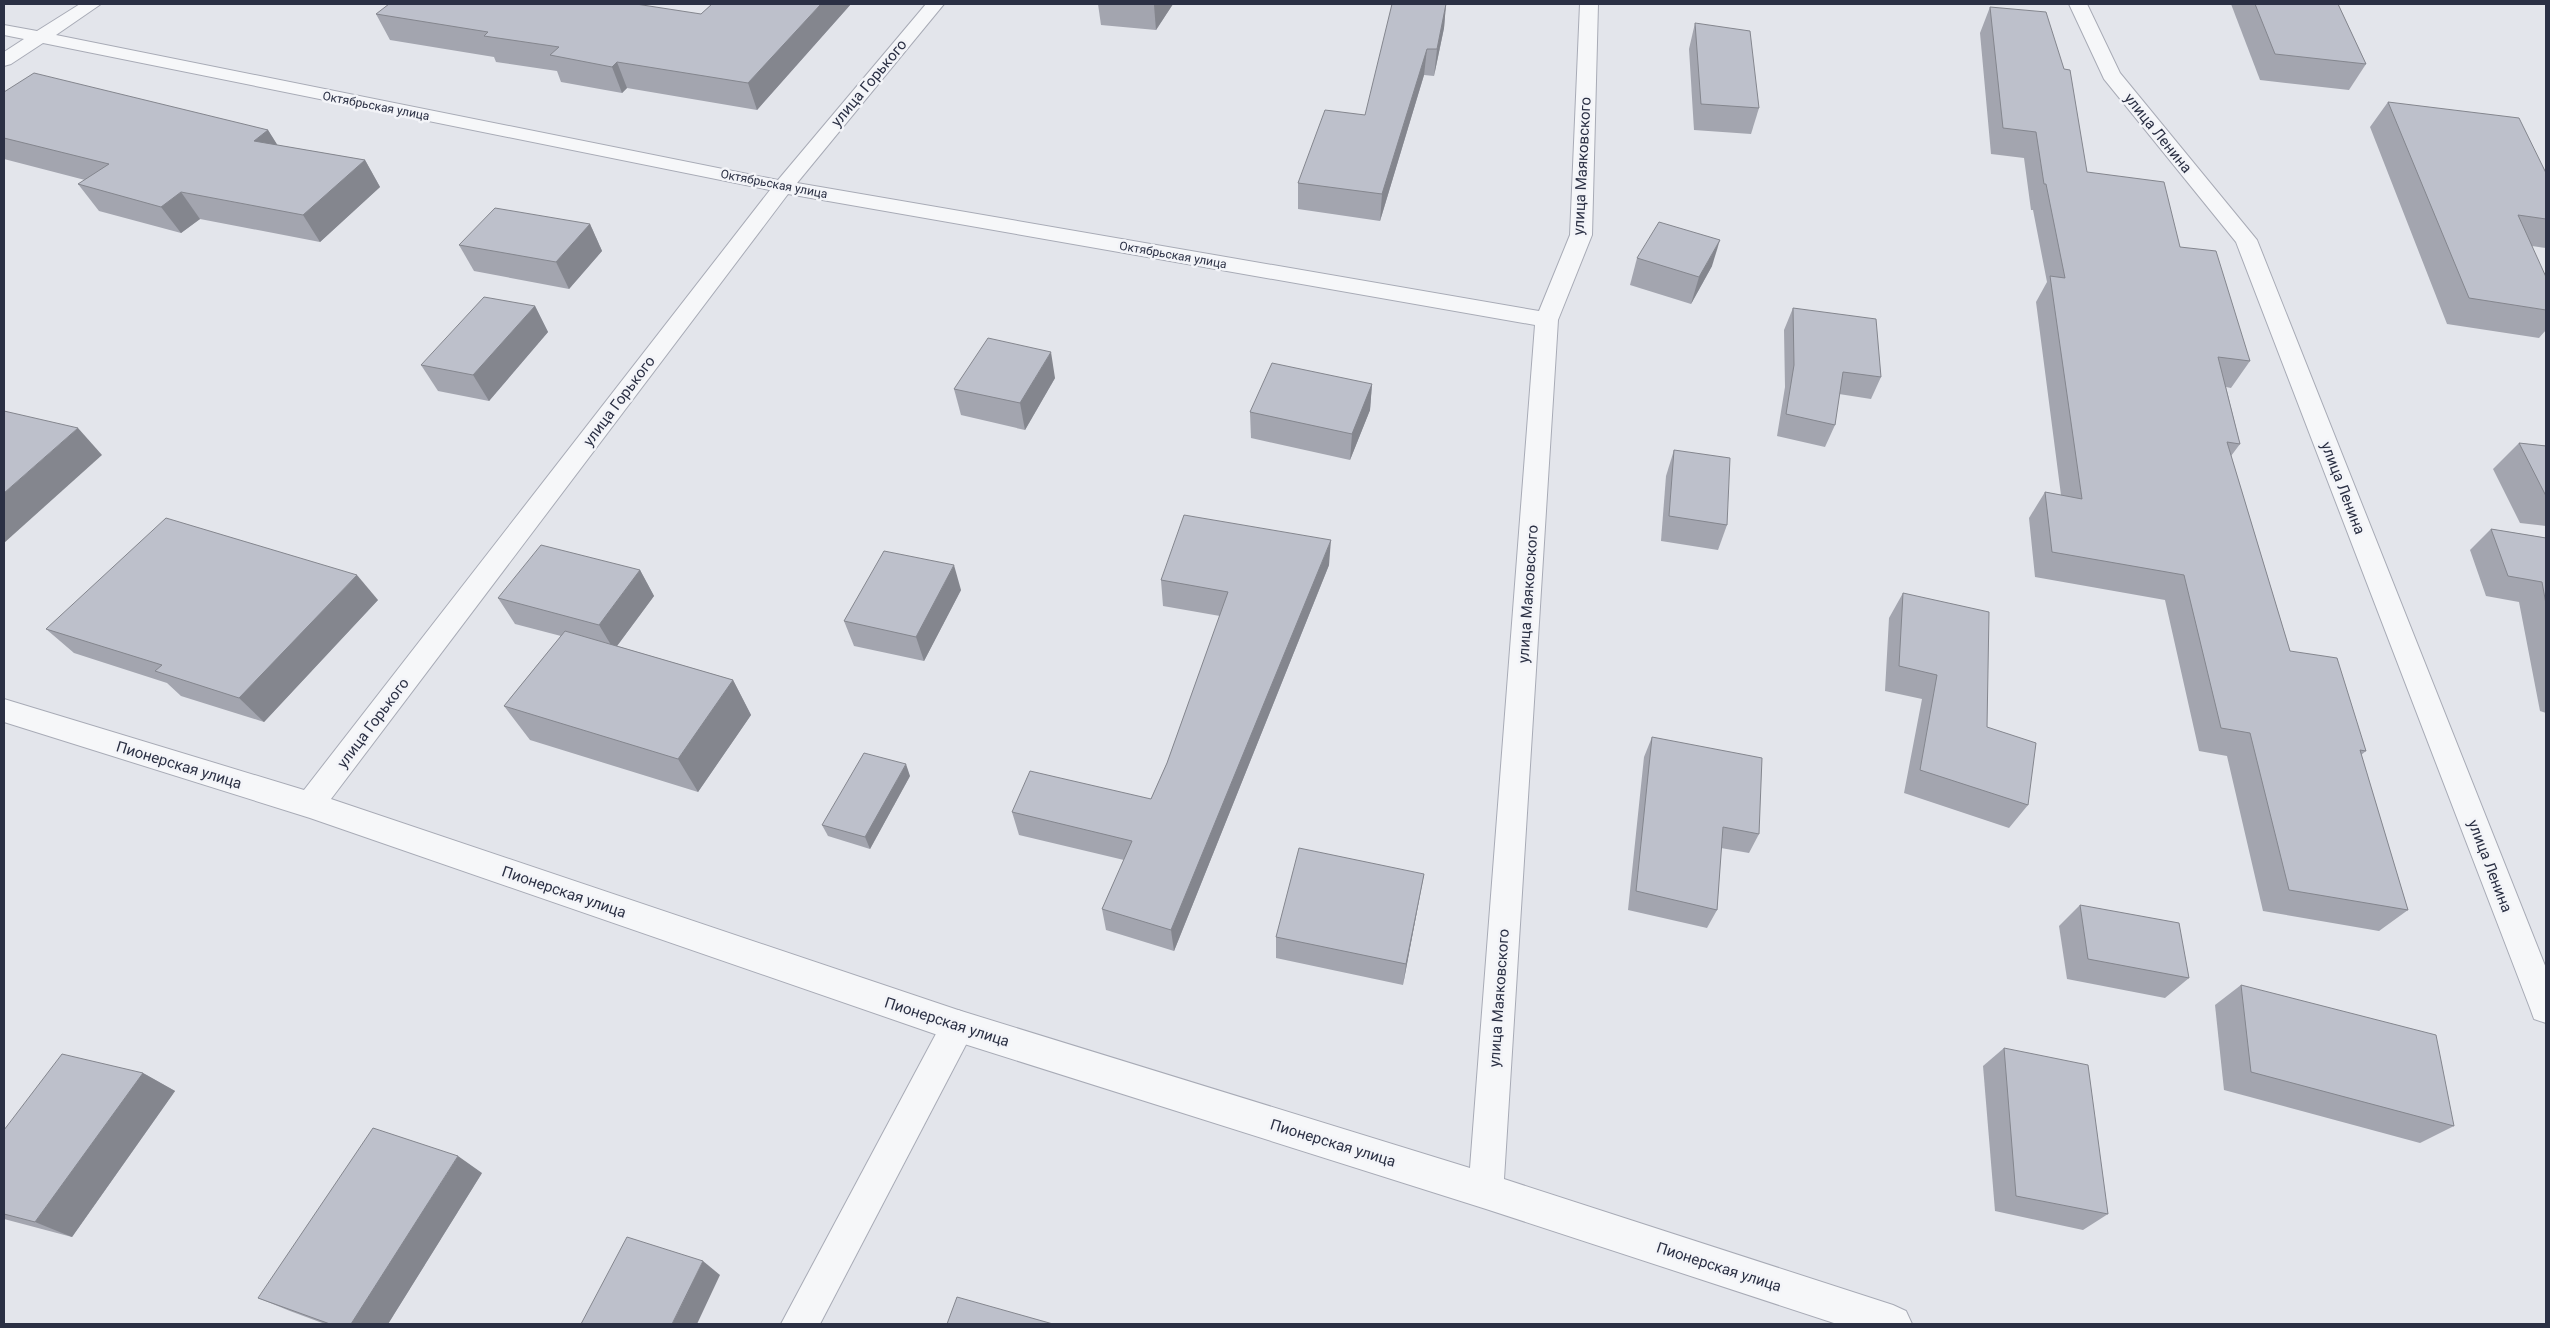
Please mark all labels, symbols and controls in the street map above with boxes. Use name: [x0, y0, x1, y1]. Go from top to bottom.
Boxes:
street label: улица Горького: [827, 36, 911, 130]
street label: Октябрьская улица: [321, 89, 431, 123]
street label: улица Ленина: [2120, 89, 2196, 177]
street label: улица Маяковского: [1569, 96, 1595, 236]
street label: Октябрьская улица: [719, 167, 829, 201]
street label: Октябрьская улица: [1118, 239, 1228, 271]
street label: улица Горького: [579, 352, 659, 450]
street label: улица Ленина: [2317, 439, 2369, 537]
street label: улица Маяковского: [1514, 524, 1542, 664]
street label: улица Горького: [333, 674, 413, 772]
street label: Пионерская улица: [114, 737, 244, 793]
street label: улица Ленина: [2464, 817, 2516, 915]
street label: Пионерская улица: [500, 862, 628, 922]
street label: улица Маяковского: [1485, 928, 1513, 1068]
street label: Пионерская улица: [882, 993, 1012, 1051]
street label: Пионерская улица: [1268, 1115, 1398, 1171]
street label: Пионерская улица: [1654, 1238, 1784, 1296]

